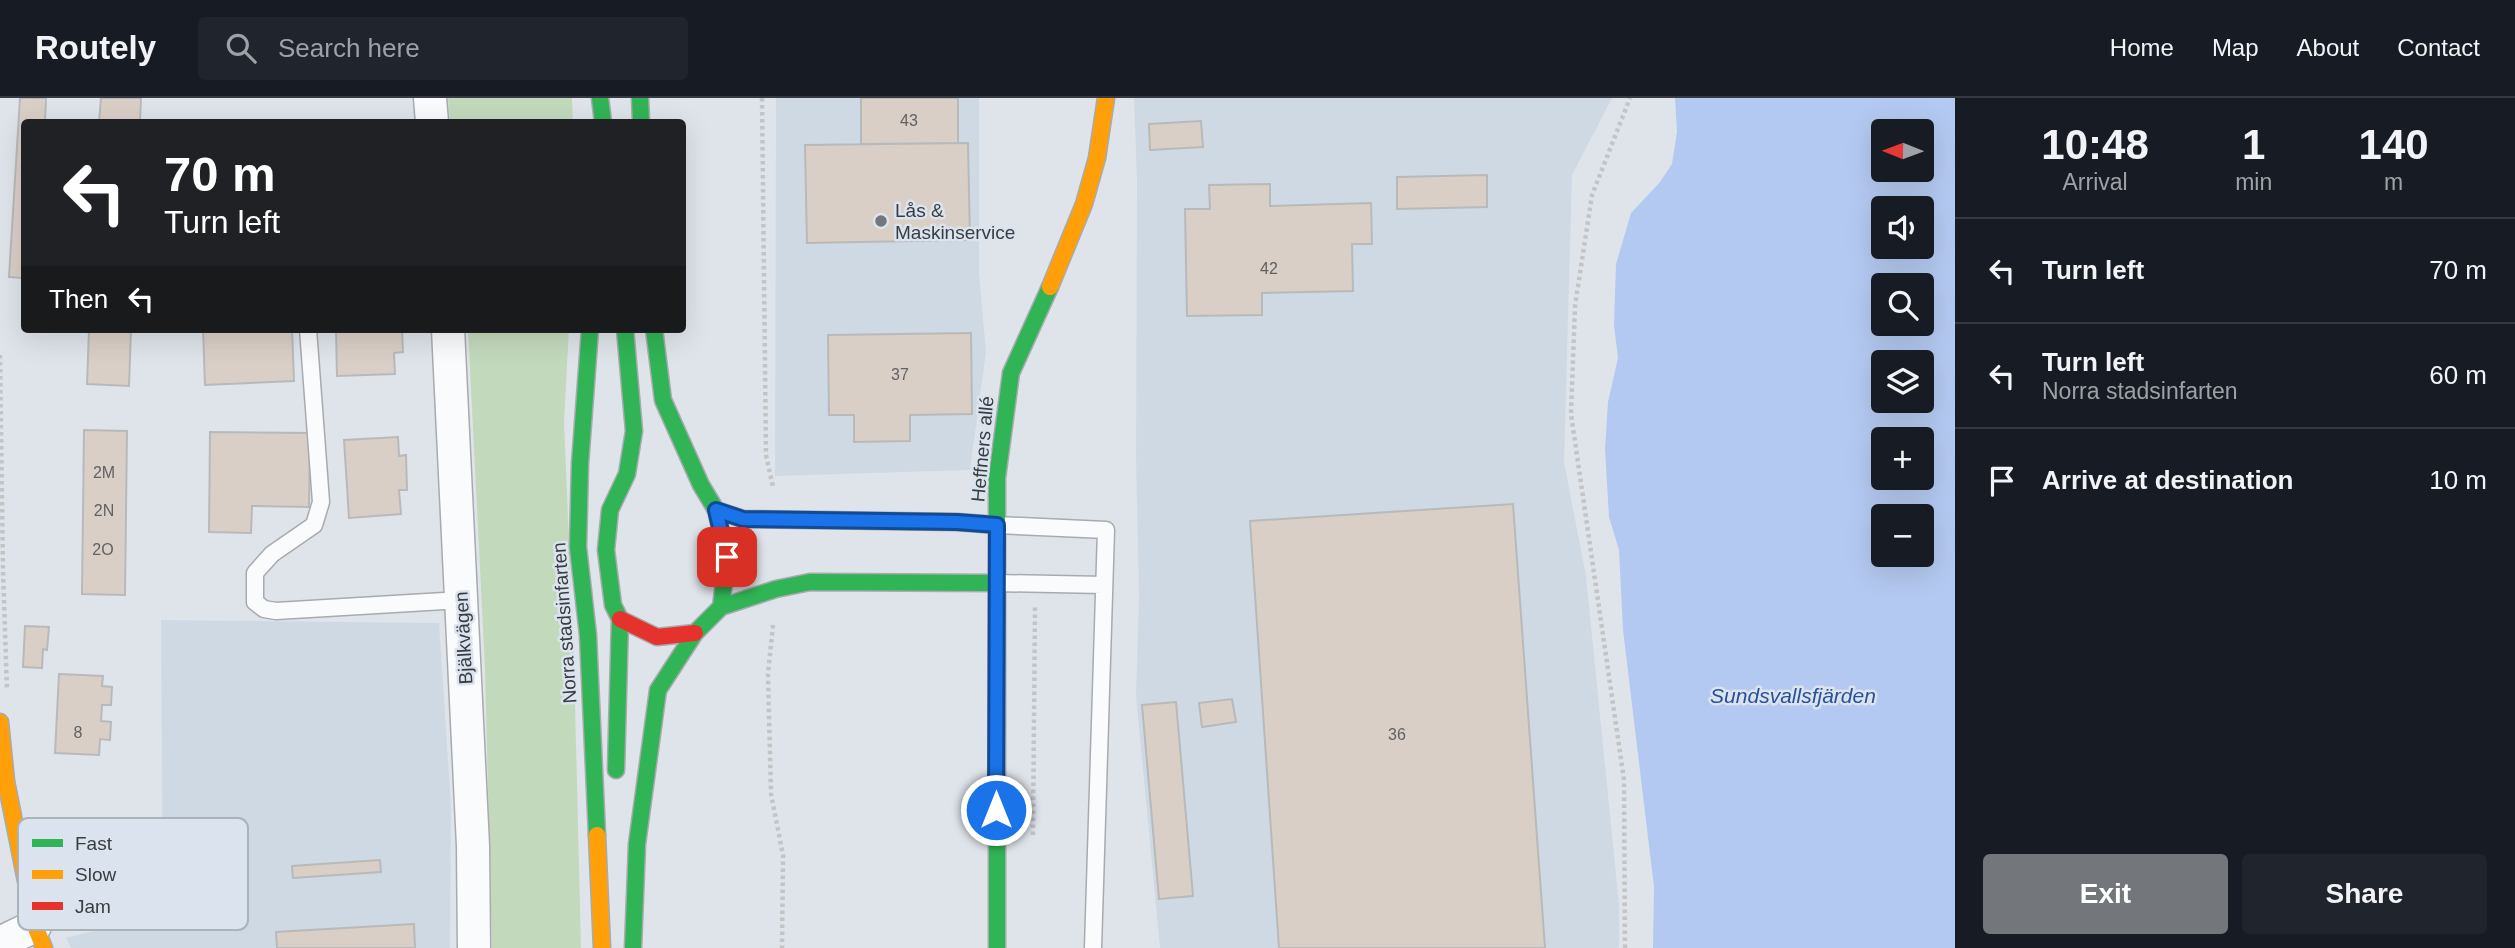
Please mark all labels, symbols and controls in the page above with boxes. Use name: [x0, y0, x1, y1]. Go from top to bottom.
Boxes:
search box: [198, 17, 688, 80]
text: Routely: [35, 29, 156, 66]
icon: search: [222, 29, 260, 67]
text: Search here: [278, 33, 420, 63]
text: Home: [2110, 34, 2174, 61]
text: Map: [2212, 34, 2259, 61]
text: About: [2297, 34, 2359, 61]
text: Contact: [2397, 34, 2480, 61]
house number: 43: [900, 112, 918, 129]
north arrow: [1871, 119, 1934, 182]
map controls: [1871, 119, 1934, 567]
text: 10:48: [2041, 121, 2149, 168]
text: 1: [2242, 121, 2265, 168]
text: 140: [2359, 121, 2429, 168]
icon: left: [49, 147, 140, 238]
text: 70 m: [164, 147, 276, 201]
text: Arrival: [2062, 169, 2128, 195]
text: min: [2235, 169, 2272, 195]
text: m: [2384, 169, 2403, 195]
button: sound: [1871, 196, 1934, 259]
place label: Lås & Maskinservice: [895, 200, 1015, 243]
text: Turn left: [164, 204, 280, 240]
marker: Lås & Maskinservice: [873, 213, 889, 229]
icon: left: [1983, 252, 2021, 290]
text: Turn left: [2042, 255, 2144, 285]
text: 70 m: [2429, 255, 2487, 285]
house number: 42: [1260, 260, 1278, 277]
button: search: [1871, 273, 1934, 336]
icon: left: [122, 280, 160, 318]
text: Then: [49, 284, 108, 314]
text: Turn left: [2042, 347, 2144, 377]
button: layers: [1871, 350, 1934, 413]
icon: left: [1983, 357, 2021, 395]
text: 60 m: [2429, 360, 2487, 390]
house number: 37: [891, 366, 909, 383]
text: Norra stadsinfarten: [2042, 378, 2238, 404]
street label: Heffners allé: [967, 395, 998, 503]
button: +: [1871, 427, 1934, 490]
icon: arrive: [1983, 462, 2021, 500]
house number: 2M: [93, 464, 115, 481]
text: Arrive at destination: [2042, 465, 2293, 495]
text: 10 m: [2429, 465, 2487, 495]
house number: 2N: [94, 502, 114, 519]
button: −: [1871, 504, 1934, 567]
pin: [697, 527, 757, 587]
icon: arrive: [708, 538, 746, 576]
house number: 2O: [92, 541, 114, 558]
street label: Norra stadsinfarten: [548, 542, 581, 704]
street label: Bjälkvägen: [451, 591, 476, 685]
water label: Sundsvallsfjärden: [1710, 684, 1876, 707]
house number: 8: [74, 724, 83, 741]
house number: 36: [1388, 726, 1406, 743]
position arrow: [959, 773, 1033, 847]
legend: [18, 818, 248, 930]
text: Fast: [75, 833, 113, 854]
button: Exit: [1983, 854, 2228, 934]
button: Share: [2242, 854, 2487, 934]
text: Slow: [75, 864, 116, 885]
text: Jam: [75, 896, 111, 917]

